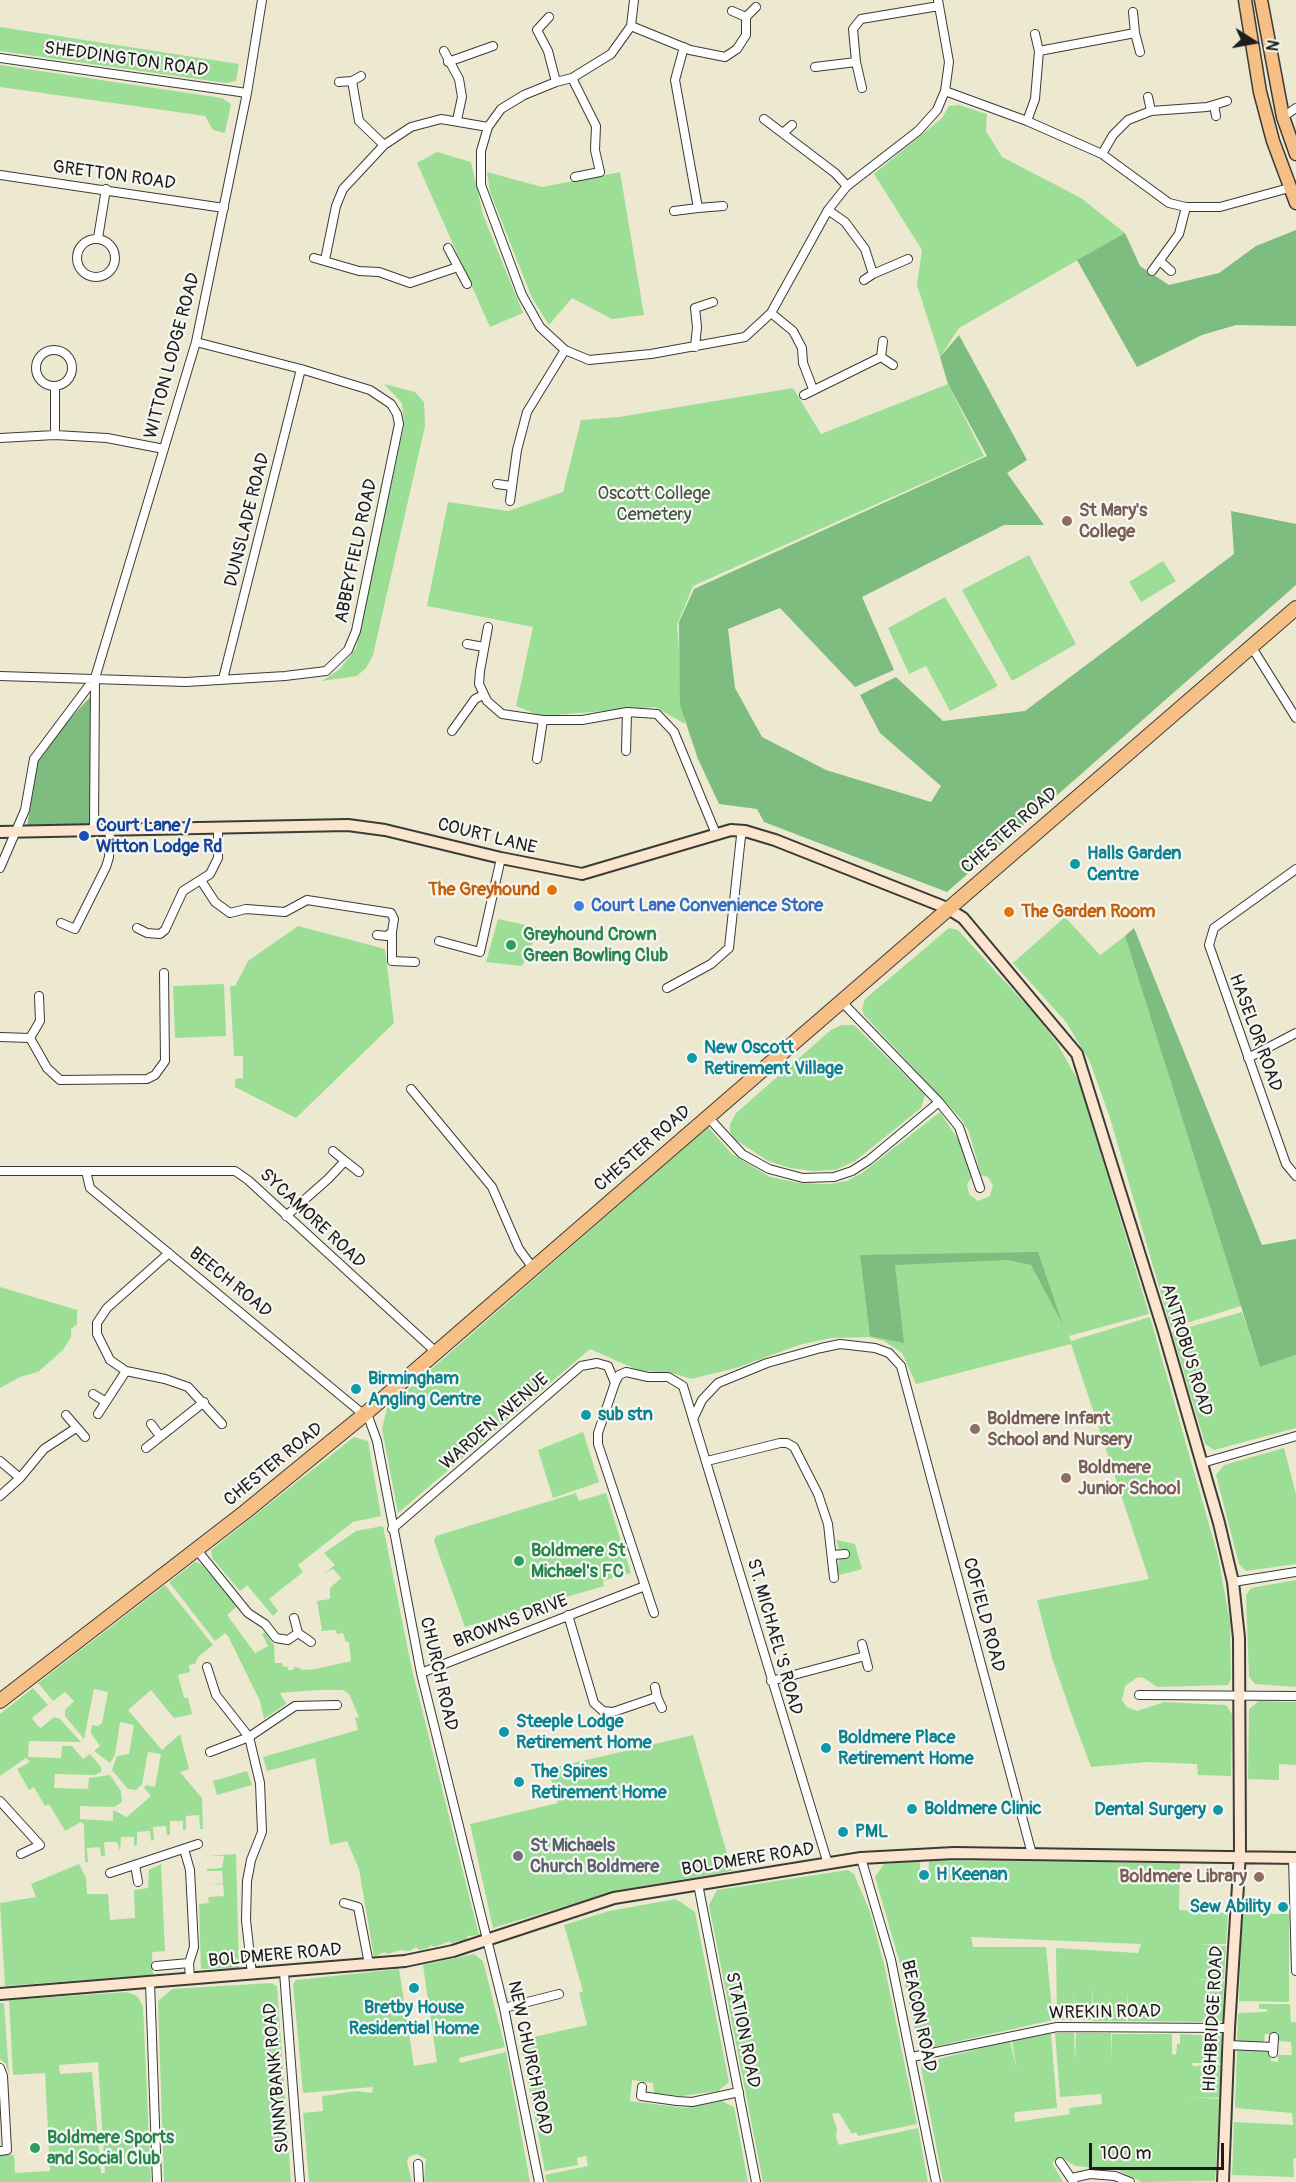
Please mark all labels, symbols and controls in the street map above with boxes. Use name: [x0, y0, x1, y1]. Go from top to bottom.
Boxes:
north arrow: [1224, 12, 1284, 72]
street label: SHEDDINGTON ROAD: [43, 38, 209, 82]
text: N: [1261, 38, 1283, 53]
street label: GRETTON ROAD: [51, 157, 177, 195]
street label: WITTON LODGE ROAD: [140, 271, 206, 441]
street label: DUNSLADE ROAD: [221, 451, 275, 589]
street label: ABBEYFIELD ROAD: [331, 477, 383, 625]
park label: Oscott College Cemetery: [598, 483, 710, 526]
place label: St Mary's College: [1079, 500, 1147, 542]
marker: St Mary's College: [1060, 514, 1074, 528]
street label: CHESTER ROAD: [957, 783, 1063, 879]
street label: COURT LANE: [435, 814, 539, 860]
place label: Court Lane / Witton Lodge Rd: [96, 815, 222, 858]
marker: Court Lane / Witton Lodge Rd: [77, 829, 91, 843]
place label: Halls Garden Centre: [1087, 843, 1181, 886]
marker: Halls Garden Centre: [1068, 857, 1082, 871]
place label: The Greyhound: [428, 879, 540, 901]
marker: The Greyhound: [545, 883, 559, 897]
place label: Court Lane Convenience Store: [591, 895, 823, 917]
marker: Court Lane Convenience Store: [572, 899, 586, 913]
place label: The Garden Room: [1021, 901, 1155, 923]
marker: The Garden Room: [1002, 905, 1016, 919]
place label: Greyhound Crown Green Bowling Club: [523, 924, 668, 966]
marker: Greyhound Crown Green Bowling Club: [504, 938, 518, 952]
street label: HASELOR ROAD: [1224, 971, 1286, 1095]
place label: New Oscott Retirement Village: [704, 1037, 843, 1080]
marker: New Oscott Retirement Village: [685, 1051, 699, 1065]
street label: CHESTER ROAD: [590, 1101, 696, 1197]
street label: SYCAMORE ROAD: [255, 1165, 369, 1273]
street label: BEECH ROAD: [184, 1243, 276, 1323]
street label: ANTROBUS ROAD: [1156, 1281, 1216, 1419]
place label: Birmingham Angling Centre: [368, 1368, 481, 1410]
street label: WARDEN AVENUE: [436, 1369, 554, 1475]
marker: Birmingham Angling Centre: [349, 1382, 363, 1396]
place label: sub stn: [598, 1404, 653, 1426]
marker: sub stn: [579, 1408, 593, 1422]
place label: Boldmere Infant School and Nursery: [987, 1408, 1132, 1450]
street label: CHESTER ROAD: [220, 1419, 328, 1511]
marker: Boldmere Infant School and Nursery: [968, 1422, 982, 1436]
place label: Boldmere Junior School: [1078, 1457, 1181, 1500]
marker: Boldmere Junior School: [1059, 1471, 1073, 1485]
place label: Boldmere St Michael's FC: [531, 1540, 625, 1582]
marker: Boldmere St Michael's FC: [512, 1554, 526, 1568]
street label: ST. MICHAEL'S ROAD: [741, 1556, 807, 1718]
street label: COFIELD ROAD: [957, 1556, 1009, 1674]
street label: BROWNS DRIVE: [451, 1590, 571, 1654]
street label: CHURCH ROAD: [414, 1615, 462, 1733]
place label: Steeple Lodge Retirement Home: [516, 1711, 652, 1754]
marker: Steeple Lodge Retirement Home: [497, 1725, 511, 1739]
place label: Boldmere Place Retirement Home: [838, 1727, 974, 1770]
marker: Boldmere Place Retirement Home: [819, 1741, 833, 1755]
place label: The Spires Retirement Home: [531, 1761, 667, 1804]
marker: The Spires Retirement Home: [512, 1775, 526, 1789]
place label: Boldmere Clinic: [924, 1798, 1042, 1820]
place label: Dental Surgery: [1094, 1799, 1206, 1821]
marker: Boldmere Clinic: [905, 1802, 919, 1816]
marker: Dental Surgery: [1211, 1803, 1225, 1817]
place label: PML: [855, 1821, 888, 1843]
marker: PML: [836, 1825, 850, 1839]
place label: St Michaels Church Boldmere: [530, 1835, 659, 1878]
street label: BOLDMERE ROAD: [680, 1839, 816, 1881]
marker: St Michaels Church Boldmere: [511, 1849, 525, 1863]
place label: H Keenan: [936, 1864, 1008, 1886]
place label: Boldmere Library: [1119, 1866, 1247, 1888]
marker: H Keenan: [917, 1868, 931, 1882]
marker: Boldmere Library: [1252, 1870, 1266, 1884]
place label: Sew Ability: [1189, 1896, 1271, 1918]
marker: Sew Ability: [1276, 1900, 1290, 1914]
street label: BOLDMERE ROAD: [207, 1939, 343, 1973]
street label: HIGHBRIDGE ROAD: [1199, 1945, 1229, 2093]
street label: BEACON ROAD: [896, 1958, 940, 2074]
street label: STATION ROAD: [720, 1970, 764, 2090]
street label: NEW CHURCH ROAD: [502, 1979, 556, 2137]
marker: Bretby House Residential Home: [407, 1981, 421, 1995]
place label: Bretby House Residential Home: [349, 1997, 479, 2040]
street label: WREKIN ROAD: [1049, 2001, 1161, 2025]
street label: SUNNYBANK ROAD: [260, 2002, 294, 2154]
place label: Boldmere Sports and Social Club: [47, 2127, 174, 2170]
scale bar: [1092, 2131, 1227, 2169]
marker: Boldmere Sports and Social Club: [28, 2141, 42, 2155]
text: 100 m: [1100, 2142, 1152, 2165]

